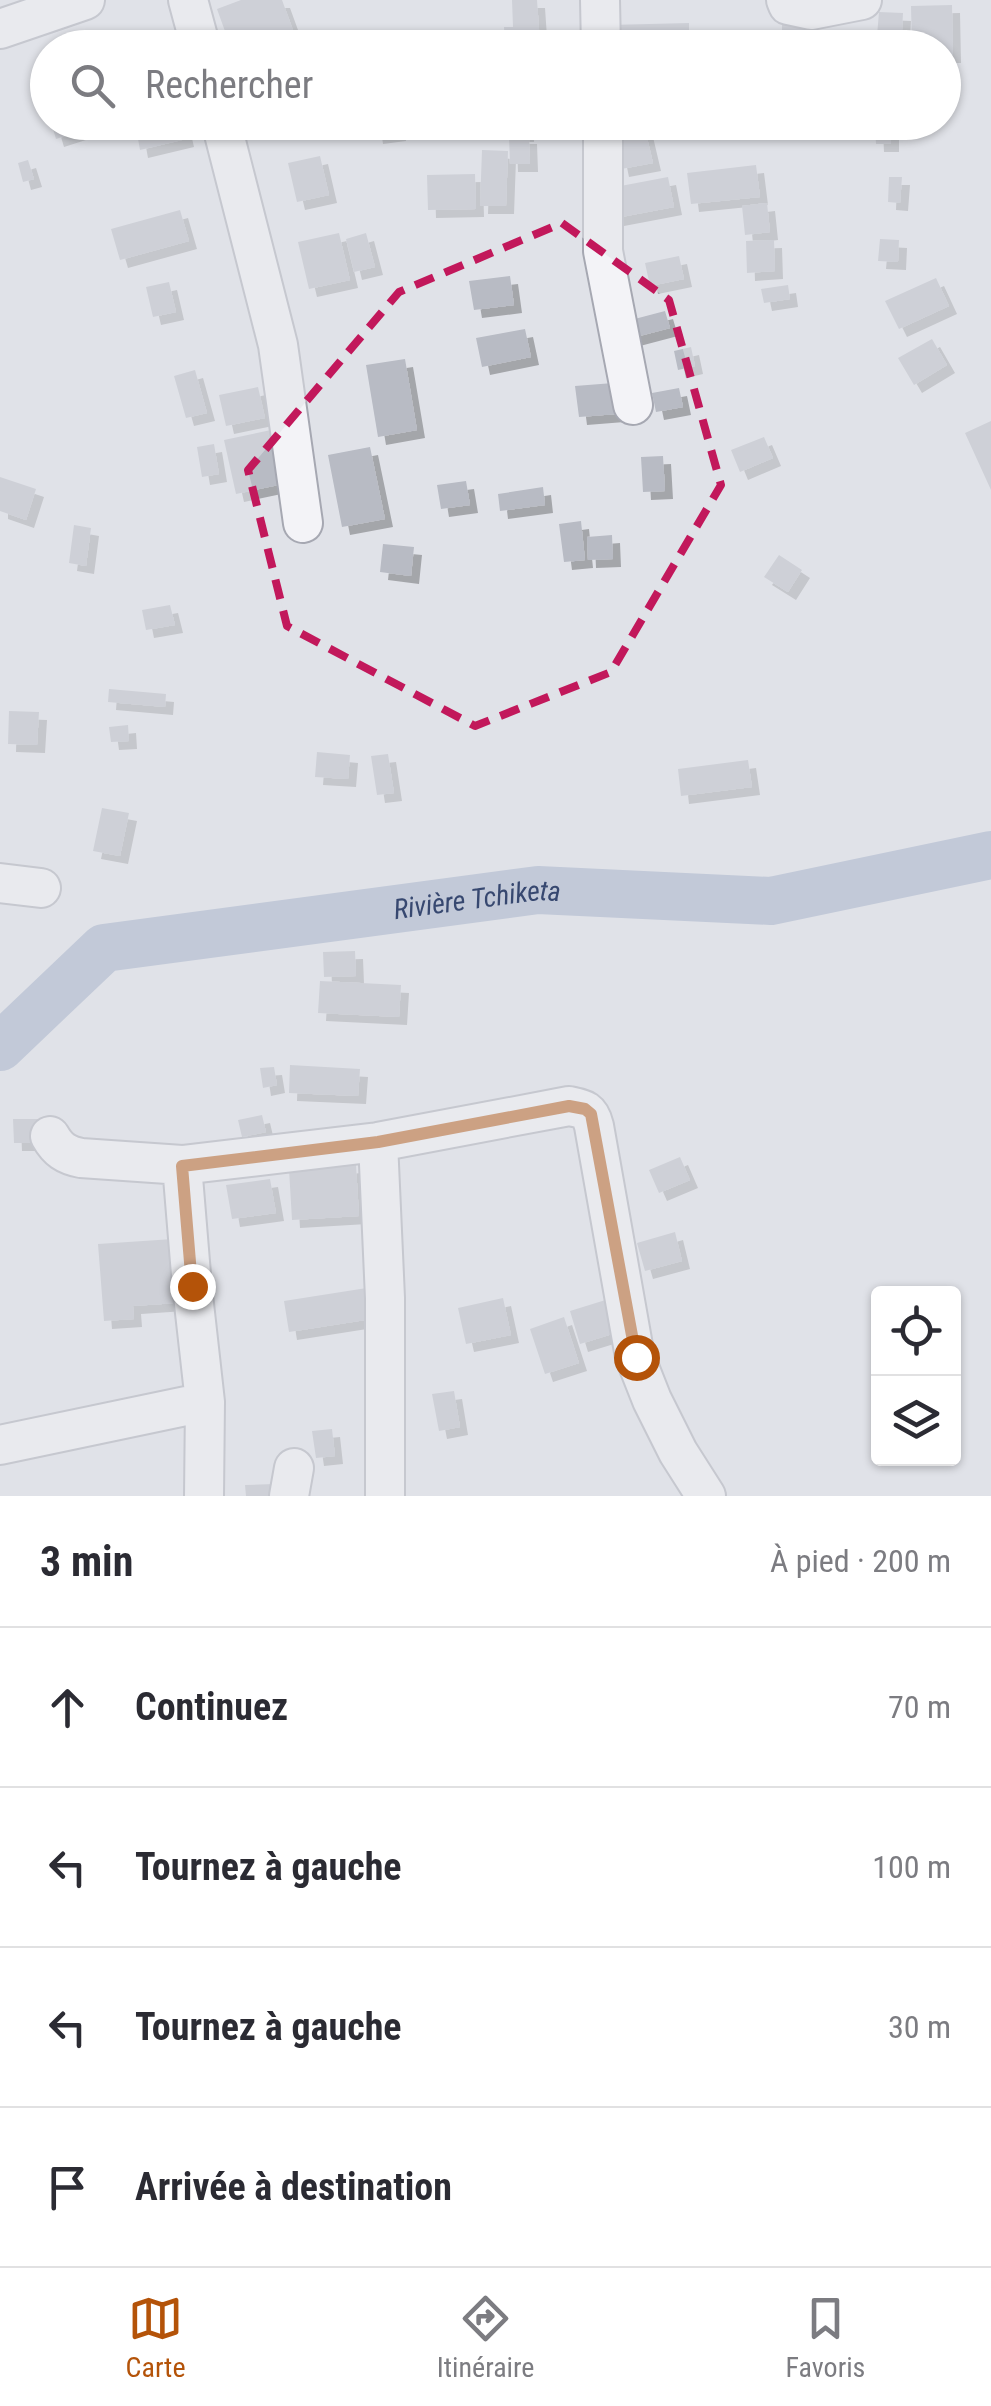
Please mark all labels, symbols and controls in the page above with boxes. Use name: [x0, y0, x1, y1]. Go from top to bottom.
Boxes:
search box: [30, 30, 961, 140]
icon: search: [65, 58, 120, 113]
text: Rechercher: [145, 63, 313, 107]
water label: Rivière Tchiketa: [391, 873, 561, 926]
route end: [170, 1264, 216, 1310]
map controls: [871, 1286, 961, 1466]
button: locate: [871, 1286, 961, 1376]
route start: [614, 1335, 660, 1381]
button: layers: [871, 1376, 961, 1466]
text: 3 min: [40, 1537, 133, 1586]
text: À pied · 200 m: [770, 1542, 951, 1580]
icon: ahead: [40, 1680, 95, 1735]
text: Continuez: [135, 1685, 288, 1729]
text: 70 m: [888, 1688, 951, 1726]
icon: left: [40, 1840, 95, 1895]
text: Tournez à gauche: [135, 1845, 402, 1889]
text: 100 m: [872, 1848, 951, 1886]
icon: left: [40, 2000, 95, 2055]
text: Tournez à gauche: [135, 2005, 402, 2049]
text: 30 m: [888, 2008, 951, 2046]
icon: arrive: [40, 2160, 95, 2215]
text: Arrivée à destination: [135, 2165, 452, 2209]
tab: Carte: [126, 2291, 186, 2384]
tab: Itinéraire: [437, 2291, 534, 2384]
tab: Favoris: [786, 2291, 865, 2384]

